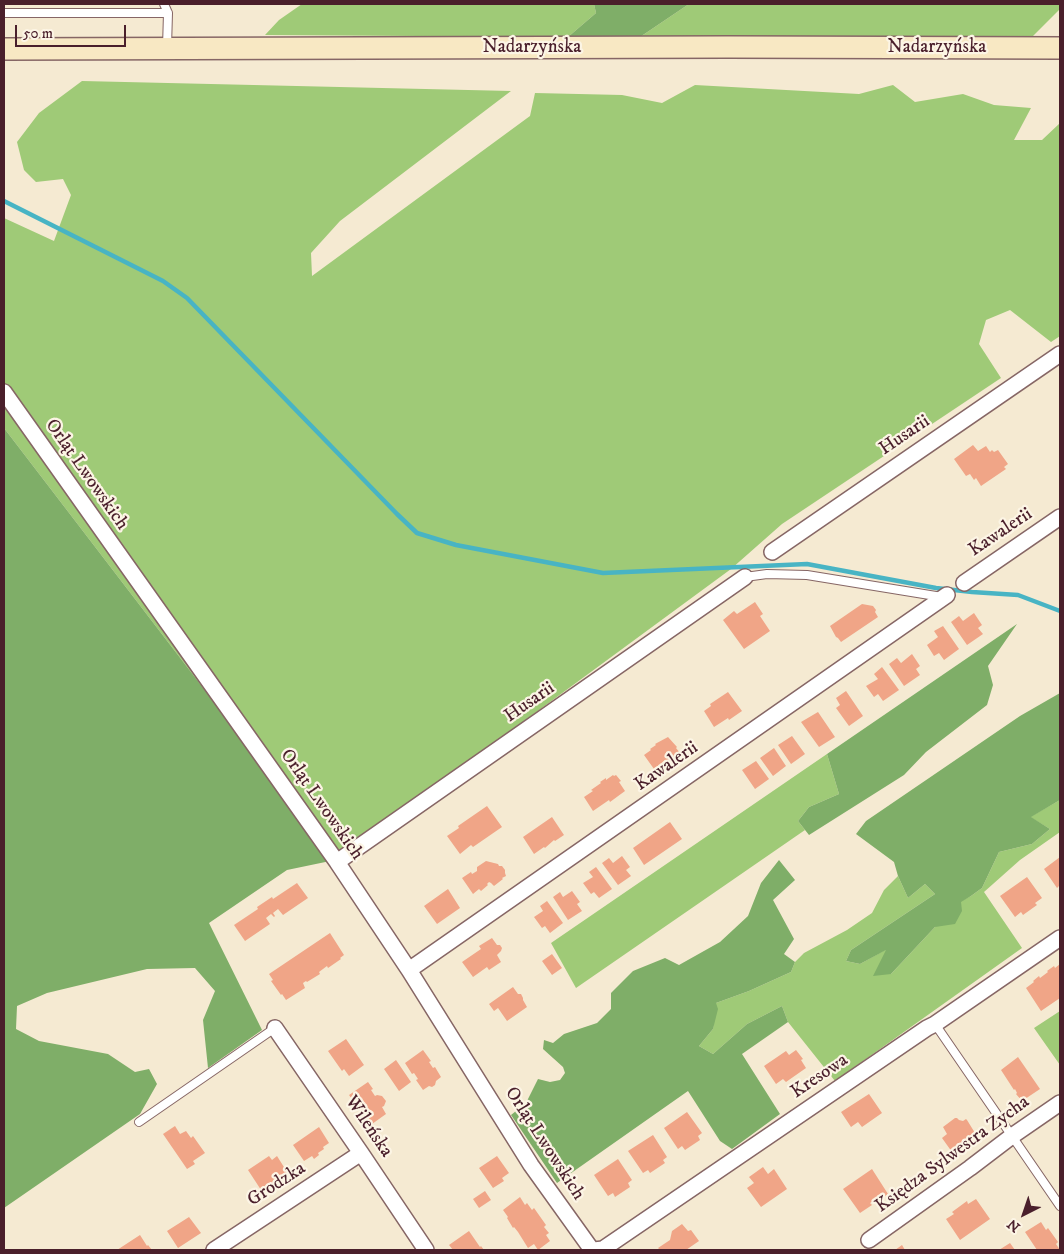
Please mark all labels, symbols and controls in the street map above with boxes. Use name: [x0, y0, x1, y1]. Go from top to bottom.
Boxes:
scale bar: [18, 15, 129, 47]
text: 50 m: [23, 24, 53, 43]
street label: Nadarzyńska: [483, 37, 581, 59]
street label: Nadarzyńska: [888, 37, 986, 59]
street label: Husarii: [875, 411, 935, 461]
street label: Orląt Lwowskich: [39, 415, 133, 535]
street label: Kawalerii: [965, 503, 1037, 563]
street label: Husarii: [500, 678, 560, 728]
street label: Kawalerii: [631, 737, 703, 797]
street label: Orląt Lwowskich: [274, 745, 368, 865]
street label: Kresowa: [787, 1050, 853, 1104]
street label: Orląt Lwowskich: [499, 1083, 589, 1205]
street label: Księdza Sylwestra Zycha: [872, 1091, 1034, 1219]
street label: Wileńska: [339, 1092, 397, 1162]
street label: Grodzka: [244, 1158, 310, 1212]
north arrow: [999, 1189, 1049, 1239]
text: N: [1004, 1215, 1024, 1236]

